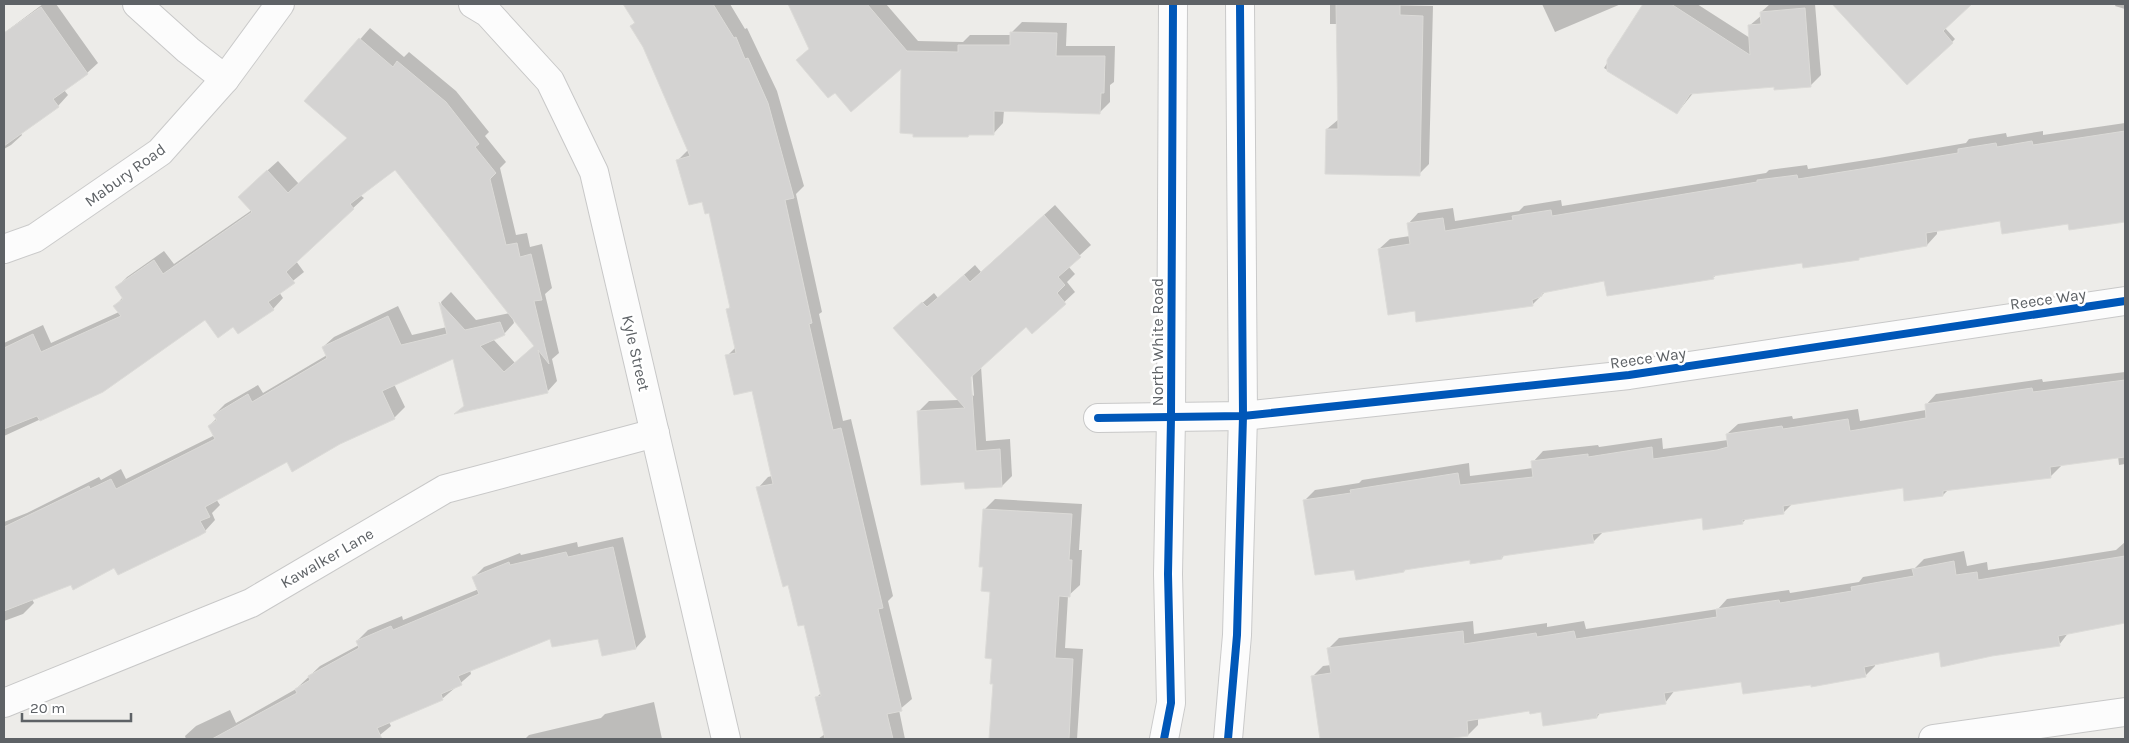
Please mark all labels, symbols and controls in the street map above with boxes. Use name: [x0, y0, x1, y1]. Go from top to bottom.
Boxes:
street label: Mabury Road: [81, 139, 169, 211]
street label: North White Road: [1148, 278, 1167, 406]
street label: Reece Way: [2009, 284, 2088, 314]
street label: Kyle Street: [618, 313, 654, 393]
street label: Reece Way: [1609, 343, 1688, 373]
street label: Kawalker Lane: [277, 524, 377, 592]
scale bar: [22, 690, 131, 722]
text: 20 m: [30, 699, 65, 717]

